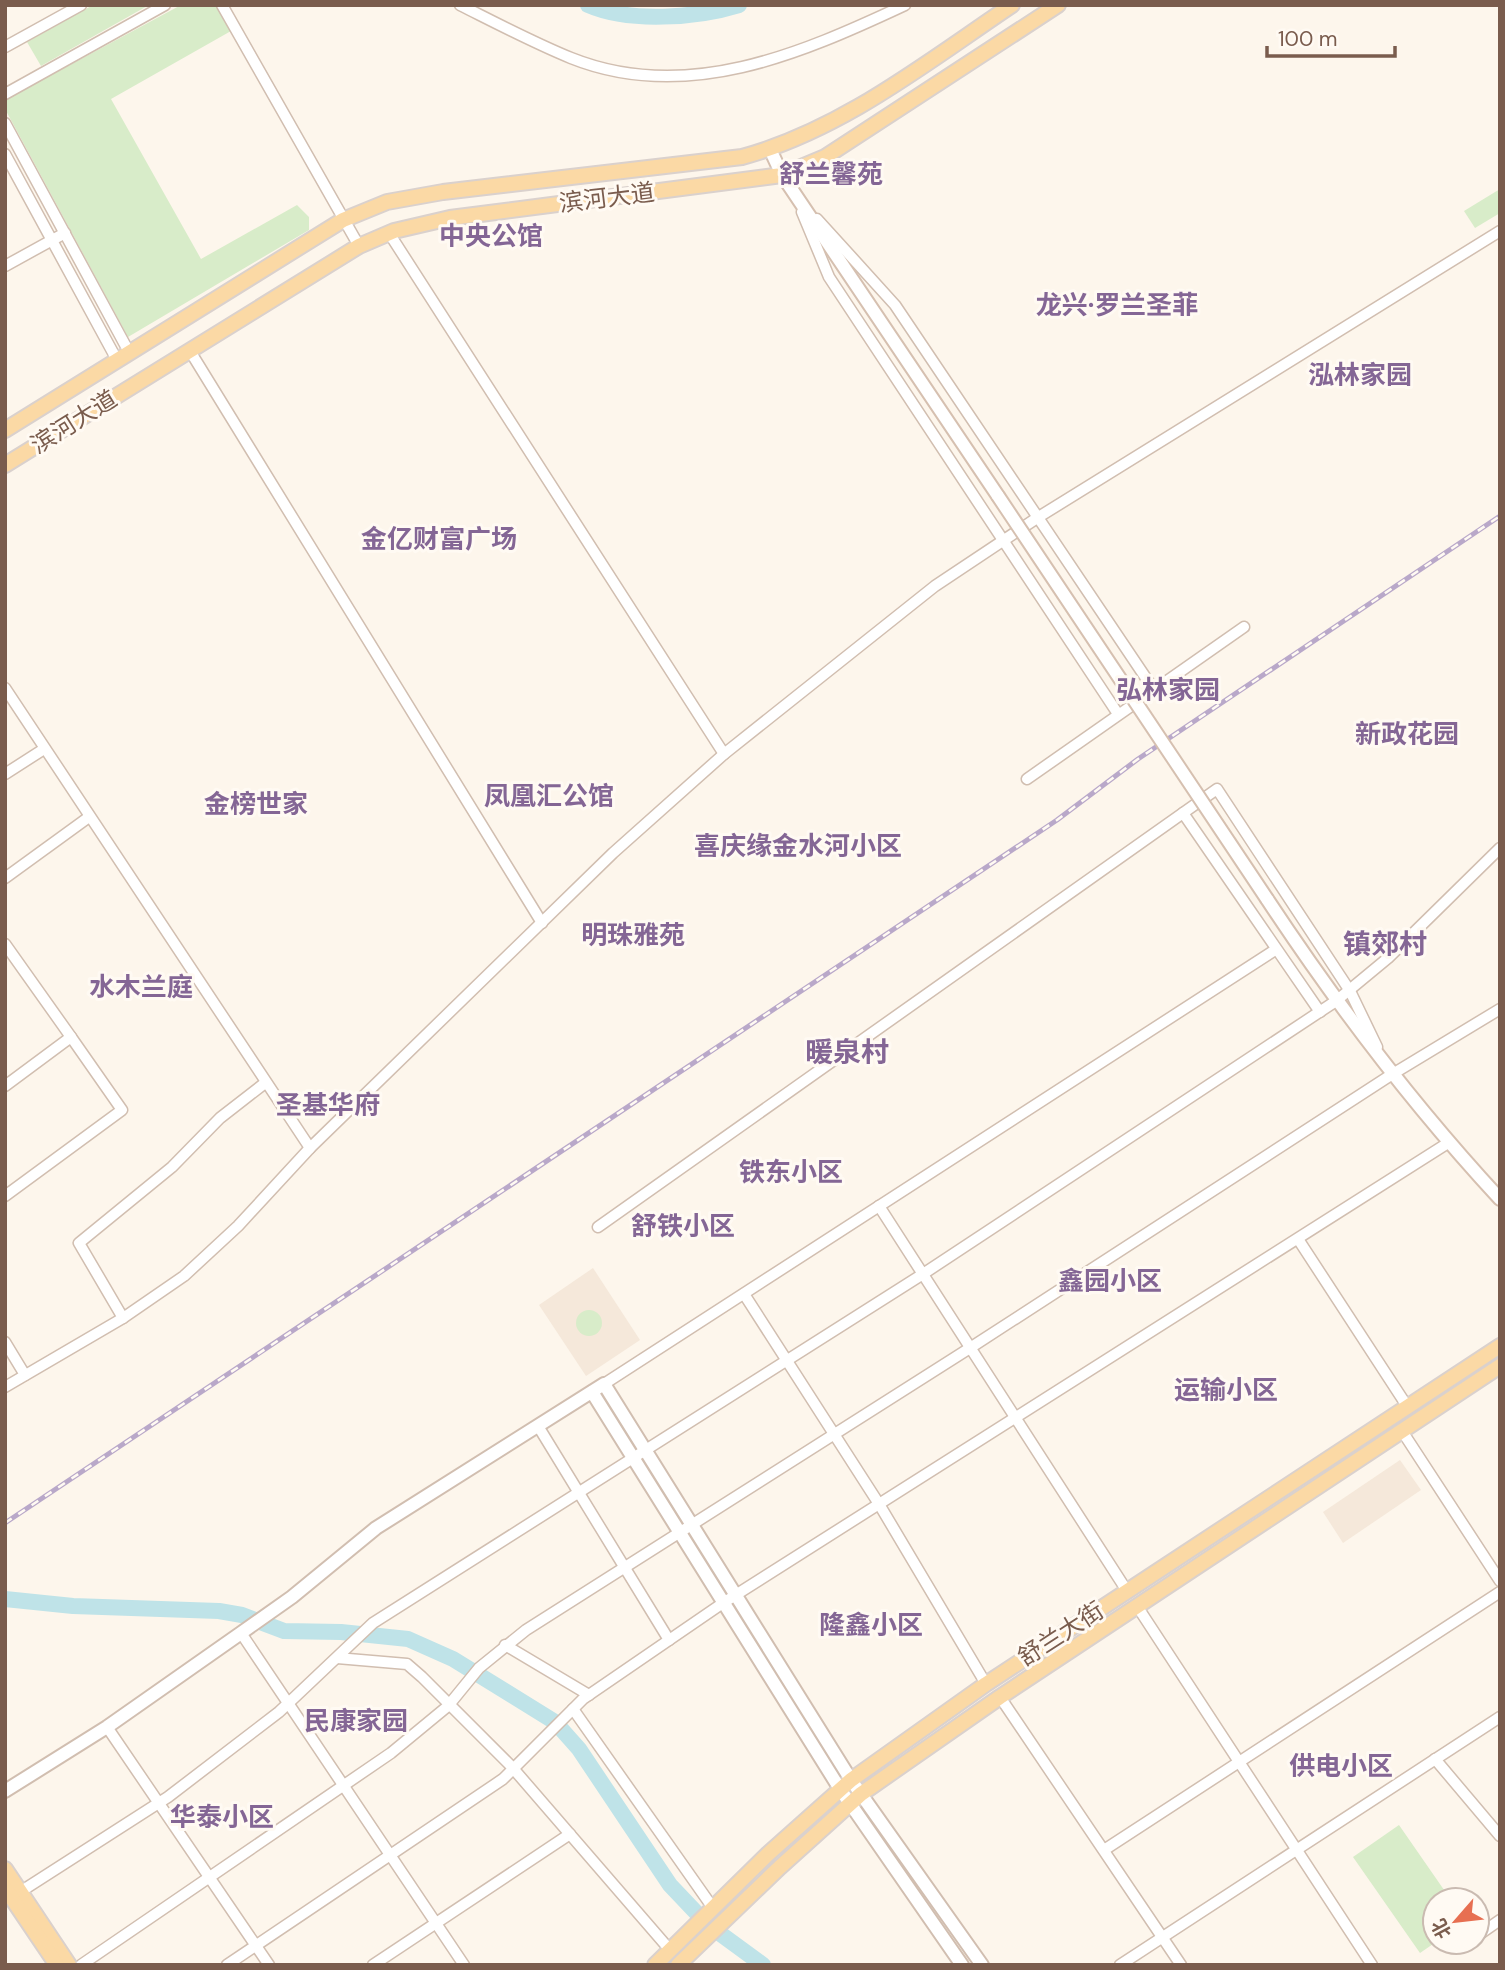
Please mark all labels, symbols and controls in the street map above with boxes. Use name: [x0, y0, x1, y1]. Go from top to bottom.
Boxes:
scale bar: [1267, 14, 1395, 58]
text: 100 m: [1278, 25, 1338, 53]
district label: 舒兰馨苑: [779, 157, 883, 191]
street label: 滨河大道: [557, 176, 656, 219]
district label: 中央公馆: [439, 219, 543, 253]
district label: 龙兴·罗兰圣菲: [1036, 288, 1198, 322]
district label: 泓林家园: [1308, 358, 1412, 392]
street label: 滨河大道: [25, 383, 123, 460]
district label: 金亿财富广场: [361, 522, 517, 556]
district label: 弘林家园: [1116, 673, 1220, 707]
district label: 新政花园: [1355, 717, 1459, 751]
district label: 凤凰汇公馆: [484, 779, 614, 813]
district label: 金榜世家: [204, 787, 308, 821]
district label: 喜庆缘金水河小区: [694, 829, 902, 863]
district label: 明珠雅苑: [581, 918, 685, 952]
district label: 镇郊村: [1343, 926, 1427, 963]
district label: 水木兰庭: [89, 970, 193, 1004]
district label: 暖泉村: [805, 1034, 889, 1071]
district label: 圣基华府: [276, 1088, 380, 1122]
district label: 铁东小区: [739, 1155, 843, 1189]
district label: 舒铁小区: [631, 1209, 735, 1243]
district label: 鑫园小区: [1058, 1264, 1162, 1298]
district label: 运输小区: [1174, 1373, 1278, 1407]
street label: 舒兰大街: [1012, 1594, 1109, 1673]
district label: 隆鑫小区: [819, 1608, 923, 1642]
district label: 民康家园: [304, 1704, 408, 1738]
district label: 供电小区: [1289, 1749, 1393, 1783]
district label: 华泰小区: [170, 1800, 274, 1834]
north arrow: [1421, 1886, 1491, 1956]
text: 北: [1426, 1914, 1457, 1943]

